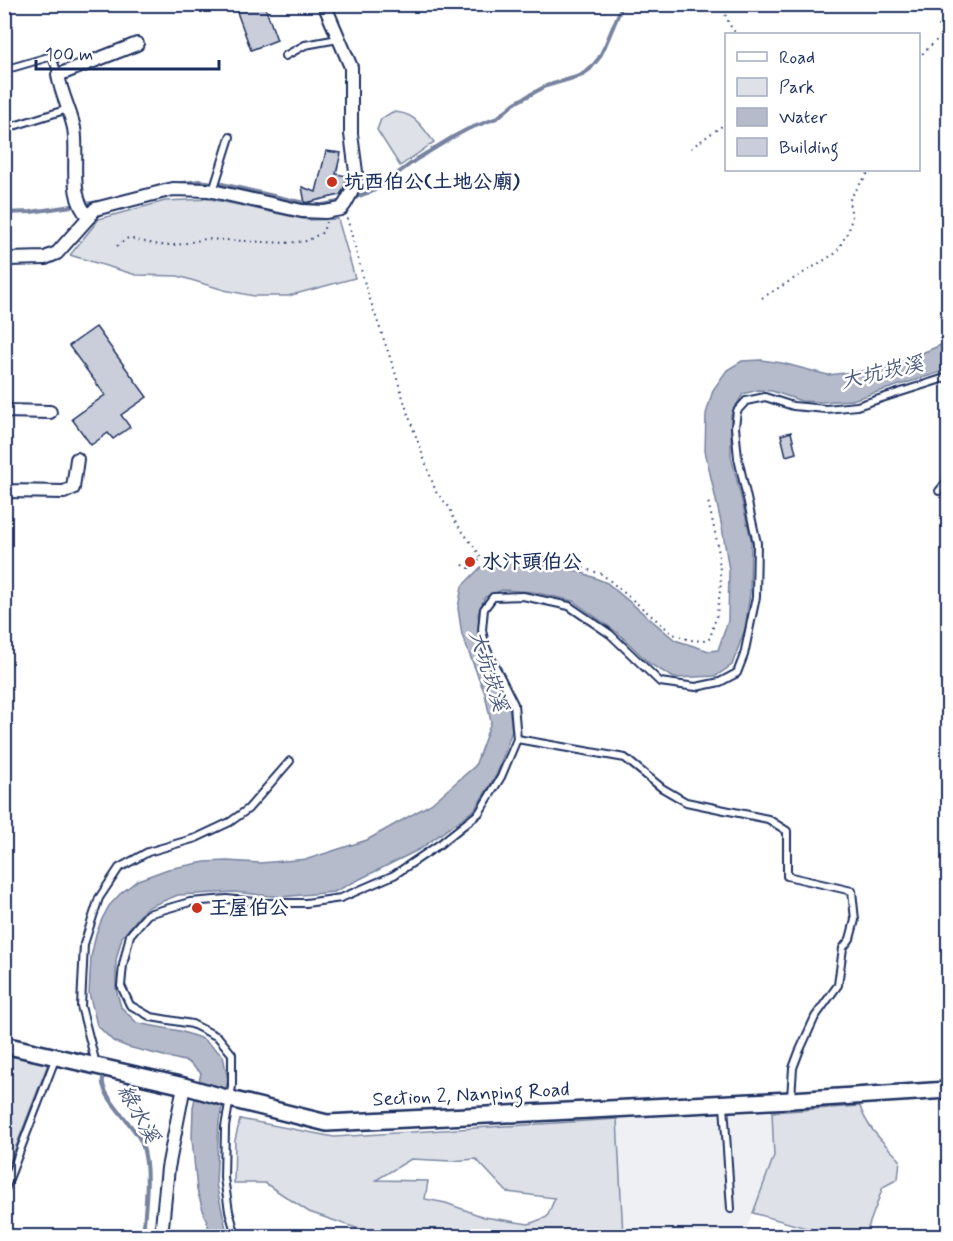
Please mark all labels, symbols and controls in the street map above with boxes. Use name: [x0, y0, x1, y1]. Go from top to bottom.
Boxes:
scale bar: [36, 33, 219, 71]
legend: [725, 33, 920, 171]
text: 100 m: [45, 43, 93, 67]
text: Road: [779, 46, 815, 70]
text: Park: [779, 76, 815, 100]
text: Water: [779, 106, 828, 130]
text: Building: [779, 136, 839, 162]
place label: 坑西伯公(土地公廟): [344, 169, 521, 196]
marker: 坑西伯公(土地公廟): [325, 175, 339, 189]
water label: 大坑崁溪: [838, 350, 927, 396]
place label: 水汴頭伯公: [482, 549, 582, 576]
marker: 水汴頭伯公: [463, 555, 477, 569]
water label: 大坑崁溪: [462, 627, 515, 716]
place label: 王屋伯公: [209, 895, 289, 922]
marker: 王屋伯公: [190, 901, 204, 915]
street label: Section 2, Nanping Road: [372, 1076, 570, 1116]
water label: 綠水溪: [110, 1080, 166, 1149]

